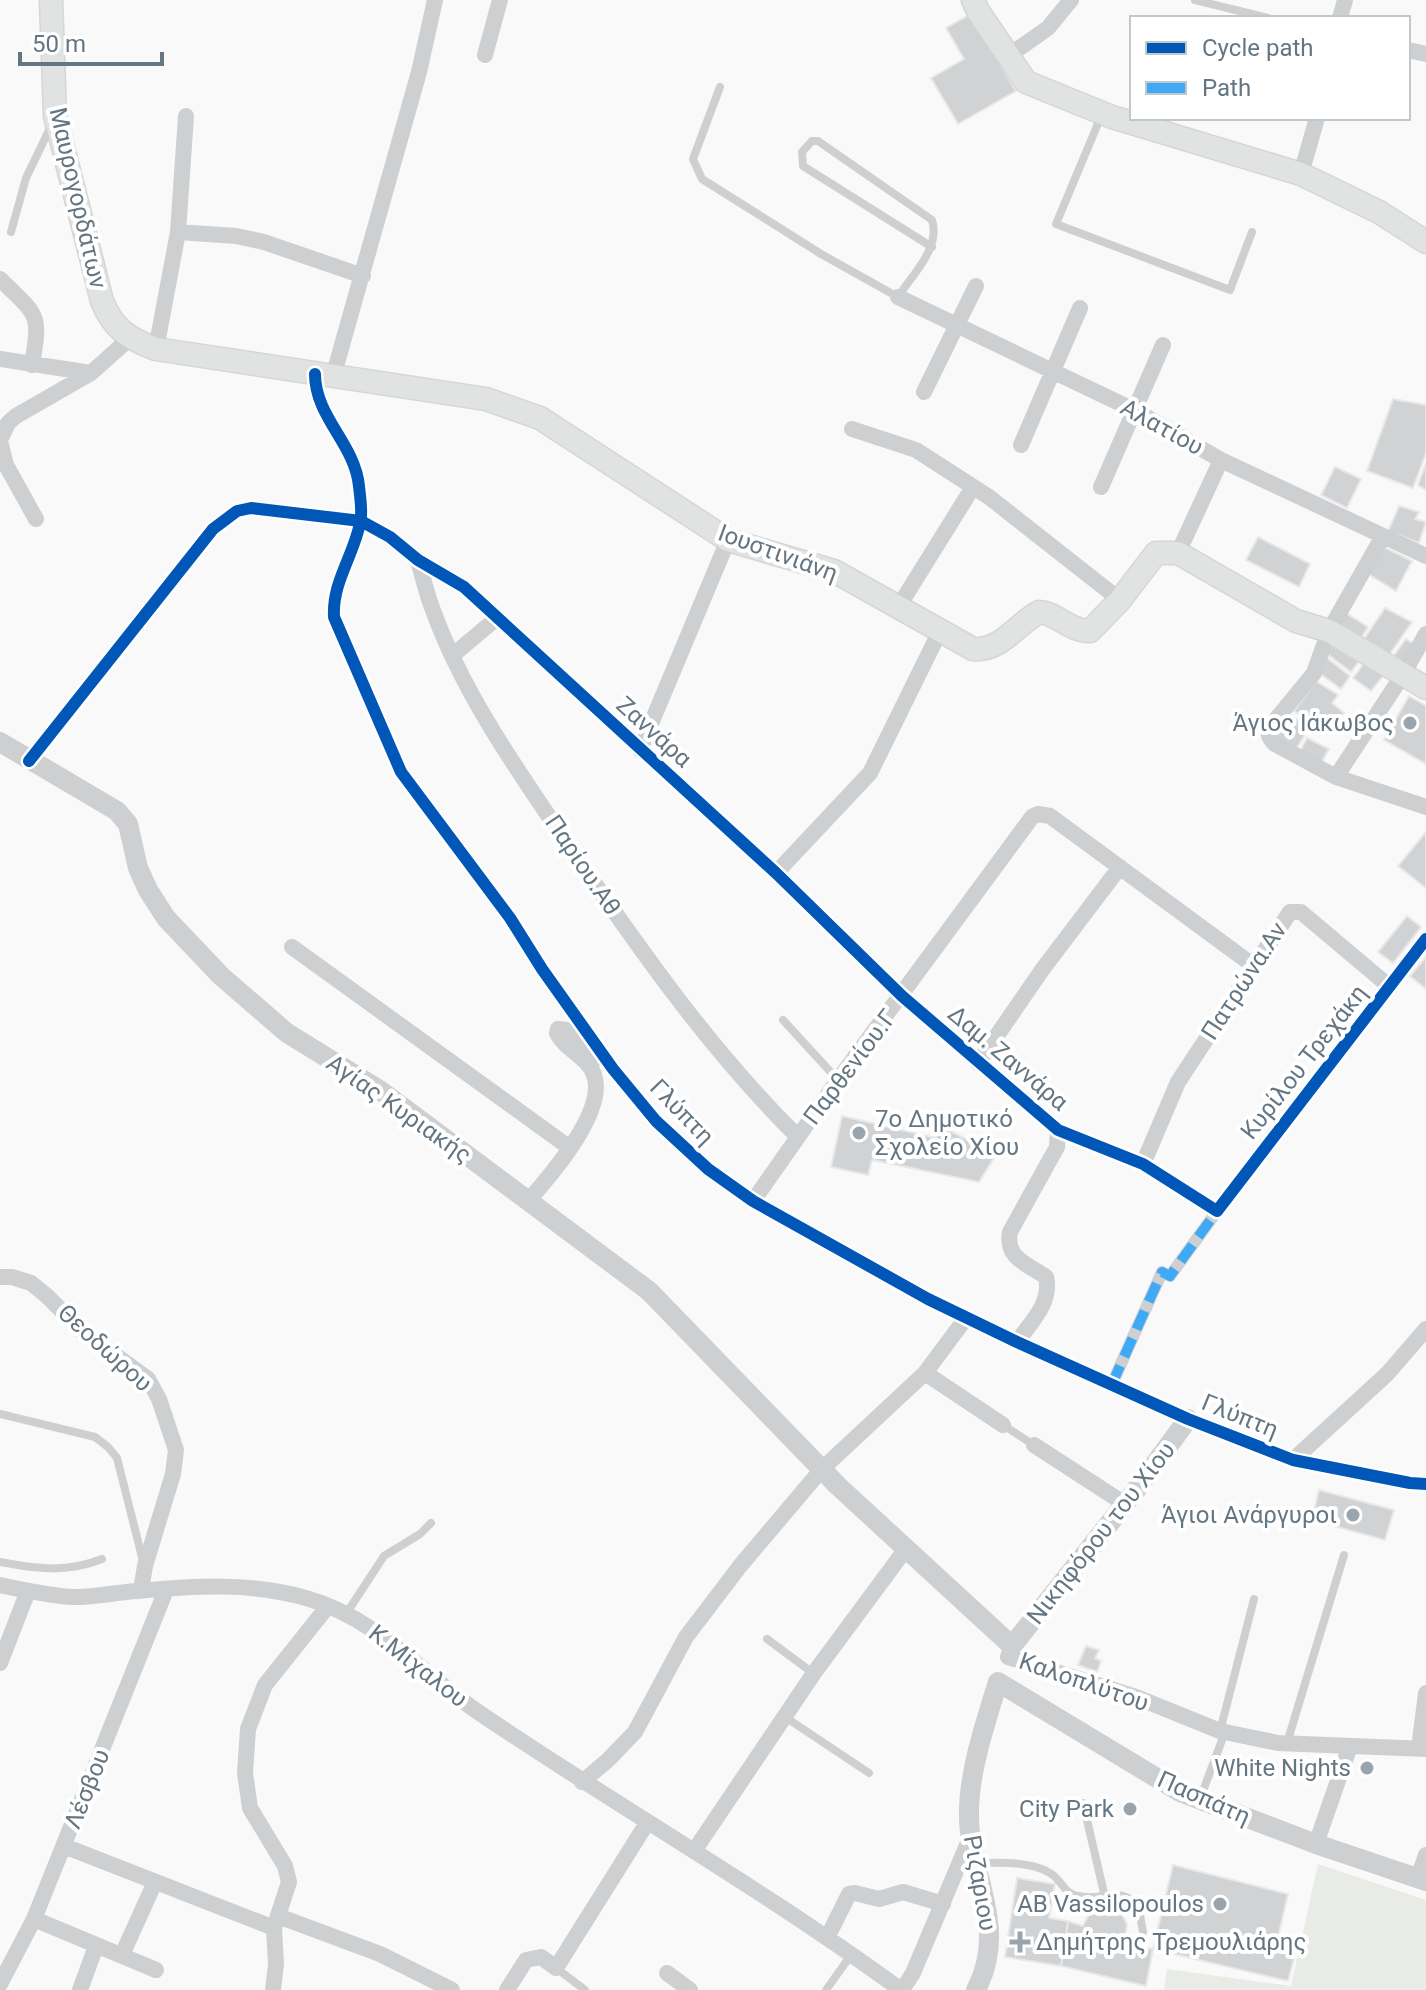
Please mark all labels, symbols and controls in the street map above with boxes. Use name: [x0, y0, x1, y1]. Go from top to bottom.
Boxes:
scale bar: [20, 16, 162, 66]
legend: [1130, 16, 1410, 120]
text: 50 m: [32, 30, 86, 58]
text: Cycle path: [1202, 34, 1314, 62]
text: Path: [1202, 74, 1251, 102]
street label: Μαυρογορδάτων: [44, 105, 113, 292]
street label: Αλατίου: [1116, 393, 1208, 461]
street label: Ιουστινιάνη: [715, 518, 841, 588]
street label: Ζαννάρα: [611, 691, 698, 773]
place label: Άγιος Ιάκωβος: [1233, 709, 1394, 737]
marker: Άγιος Ιάκωβος: [1401, 714, 1419, 732]
street label: Παρίου.Αθ: [539, 810, 627, 920]
street label: Πατρώνα.Αν: [1196, 917, 1293, 1045]
street label: Κυρίλου Τρεχάκη: [1235, 979, 1373, 1145]
street label: Δαμ. Ζαννάρα: [942, 1000, 1074, 1117]
street label: Παρθενίου.Γ: [798, 1004, 902, 1130]
street label: Αγίας Κυριακής: [321, 1049, 477, 1169]
street label: Γλύπτη: [644, 1073, 720, 1151]
place label: 7ο Δημοτικό Σχολείο Χίου: [875, 1105, 1019, 1161]
marker: 7ο Δημοτικό Σχολείο Χίου: [850, 1124, 868, 1142]
street label: Θεοδώρου: [52, 1299, 158, 1397]
street label: Γλύπτη: [1198, 1388, 1282, 1444]
street label: Νικηφόρου του Χίου: [1021, 1436, 1181, 1630]
place label: Άγιοι Ανάργυροι: [1161, 1501, 1337, 1529]
marker: Άγιοι Ανάργυροι: [1344, 1506, 1362, 1524]
street label: Κ.Μίχαλου: [363, 1619, 473, 1713]
street label: Καλοπλύτου: [1016, 1647, 1152, 1717]
street label: Λέσβου: [58, 1745, 116, 1833]
place label: White Nights: [1214, 1754, 1351, 1782]
marker: White Nights: [1358, 1759, 1376, 1777]
street label: Πασπάτη: [1153, 1765, 1255, 1831]
place label: City Park: [1019, 1795, 1115, 1823]
marker: City Park: [1121, 1800, 1139, 1818]
street label: Ριζαριου: [958, 1833, 1002, 1933]
place label: AB Vassilopoulos: [1017, 1890, 1204, 1918]
marker: AB Vassilopoulos: [1211, 1895, 1229, 1913]
place label: Δημήτρης Τρεμουλιάρης: [1036, 1928, 1306, 1956]
marker: Δημήτρης Τρεμουλιάρης: [1011, 1933, 1029, 1951]

